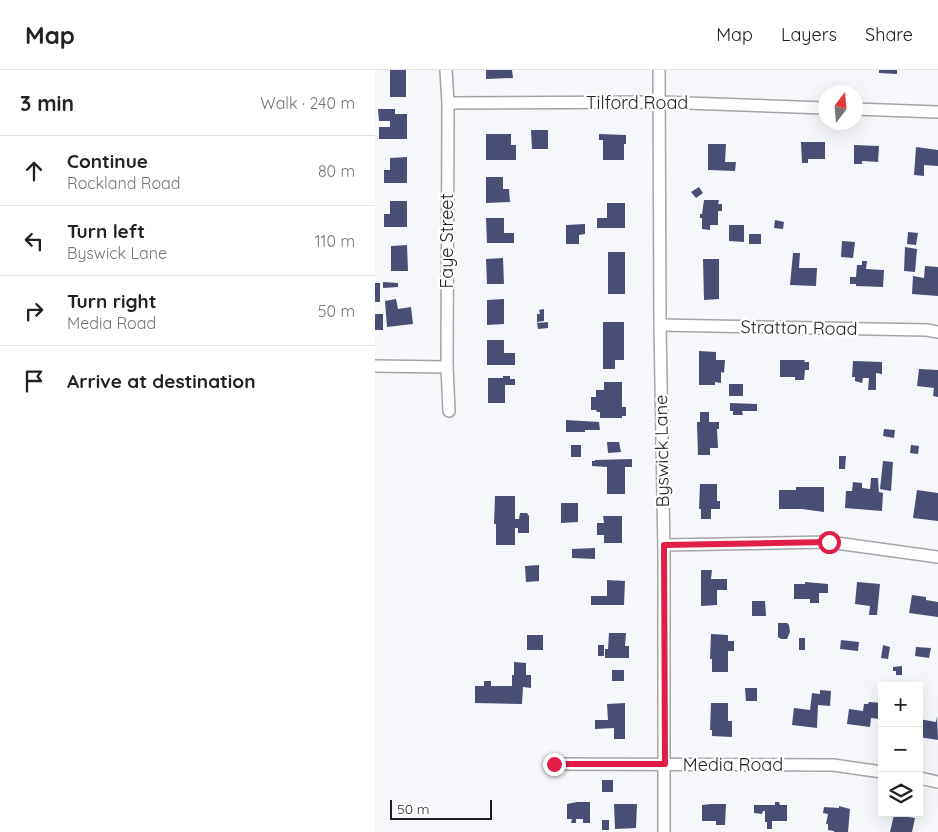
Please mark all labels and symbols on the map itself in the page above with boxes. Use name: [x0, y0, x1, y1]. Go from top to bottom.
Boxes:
north arrow: [818, 85, 863, 130]
street label: Tilford Road: [586, 91, 688, 114]
street label: Faye Street: [435, 193, 458, 289]
street label: Stratton Road: [740, 315, 858, 340]
street label: Byswick Lane: [649, 395, 674, 507]
route start: [818, 531, 841, 554]
route end: [543, 753, 566, 776]
street label: Media Road: [683, 753, 783, 776]
scale bar: [390, 797, 493, 820]

